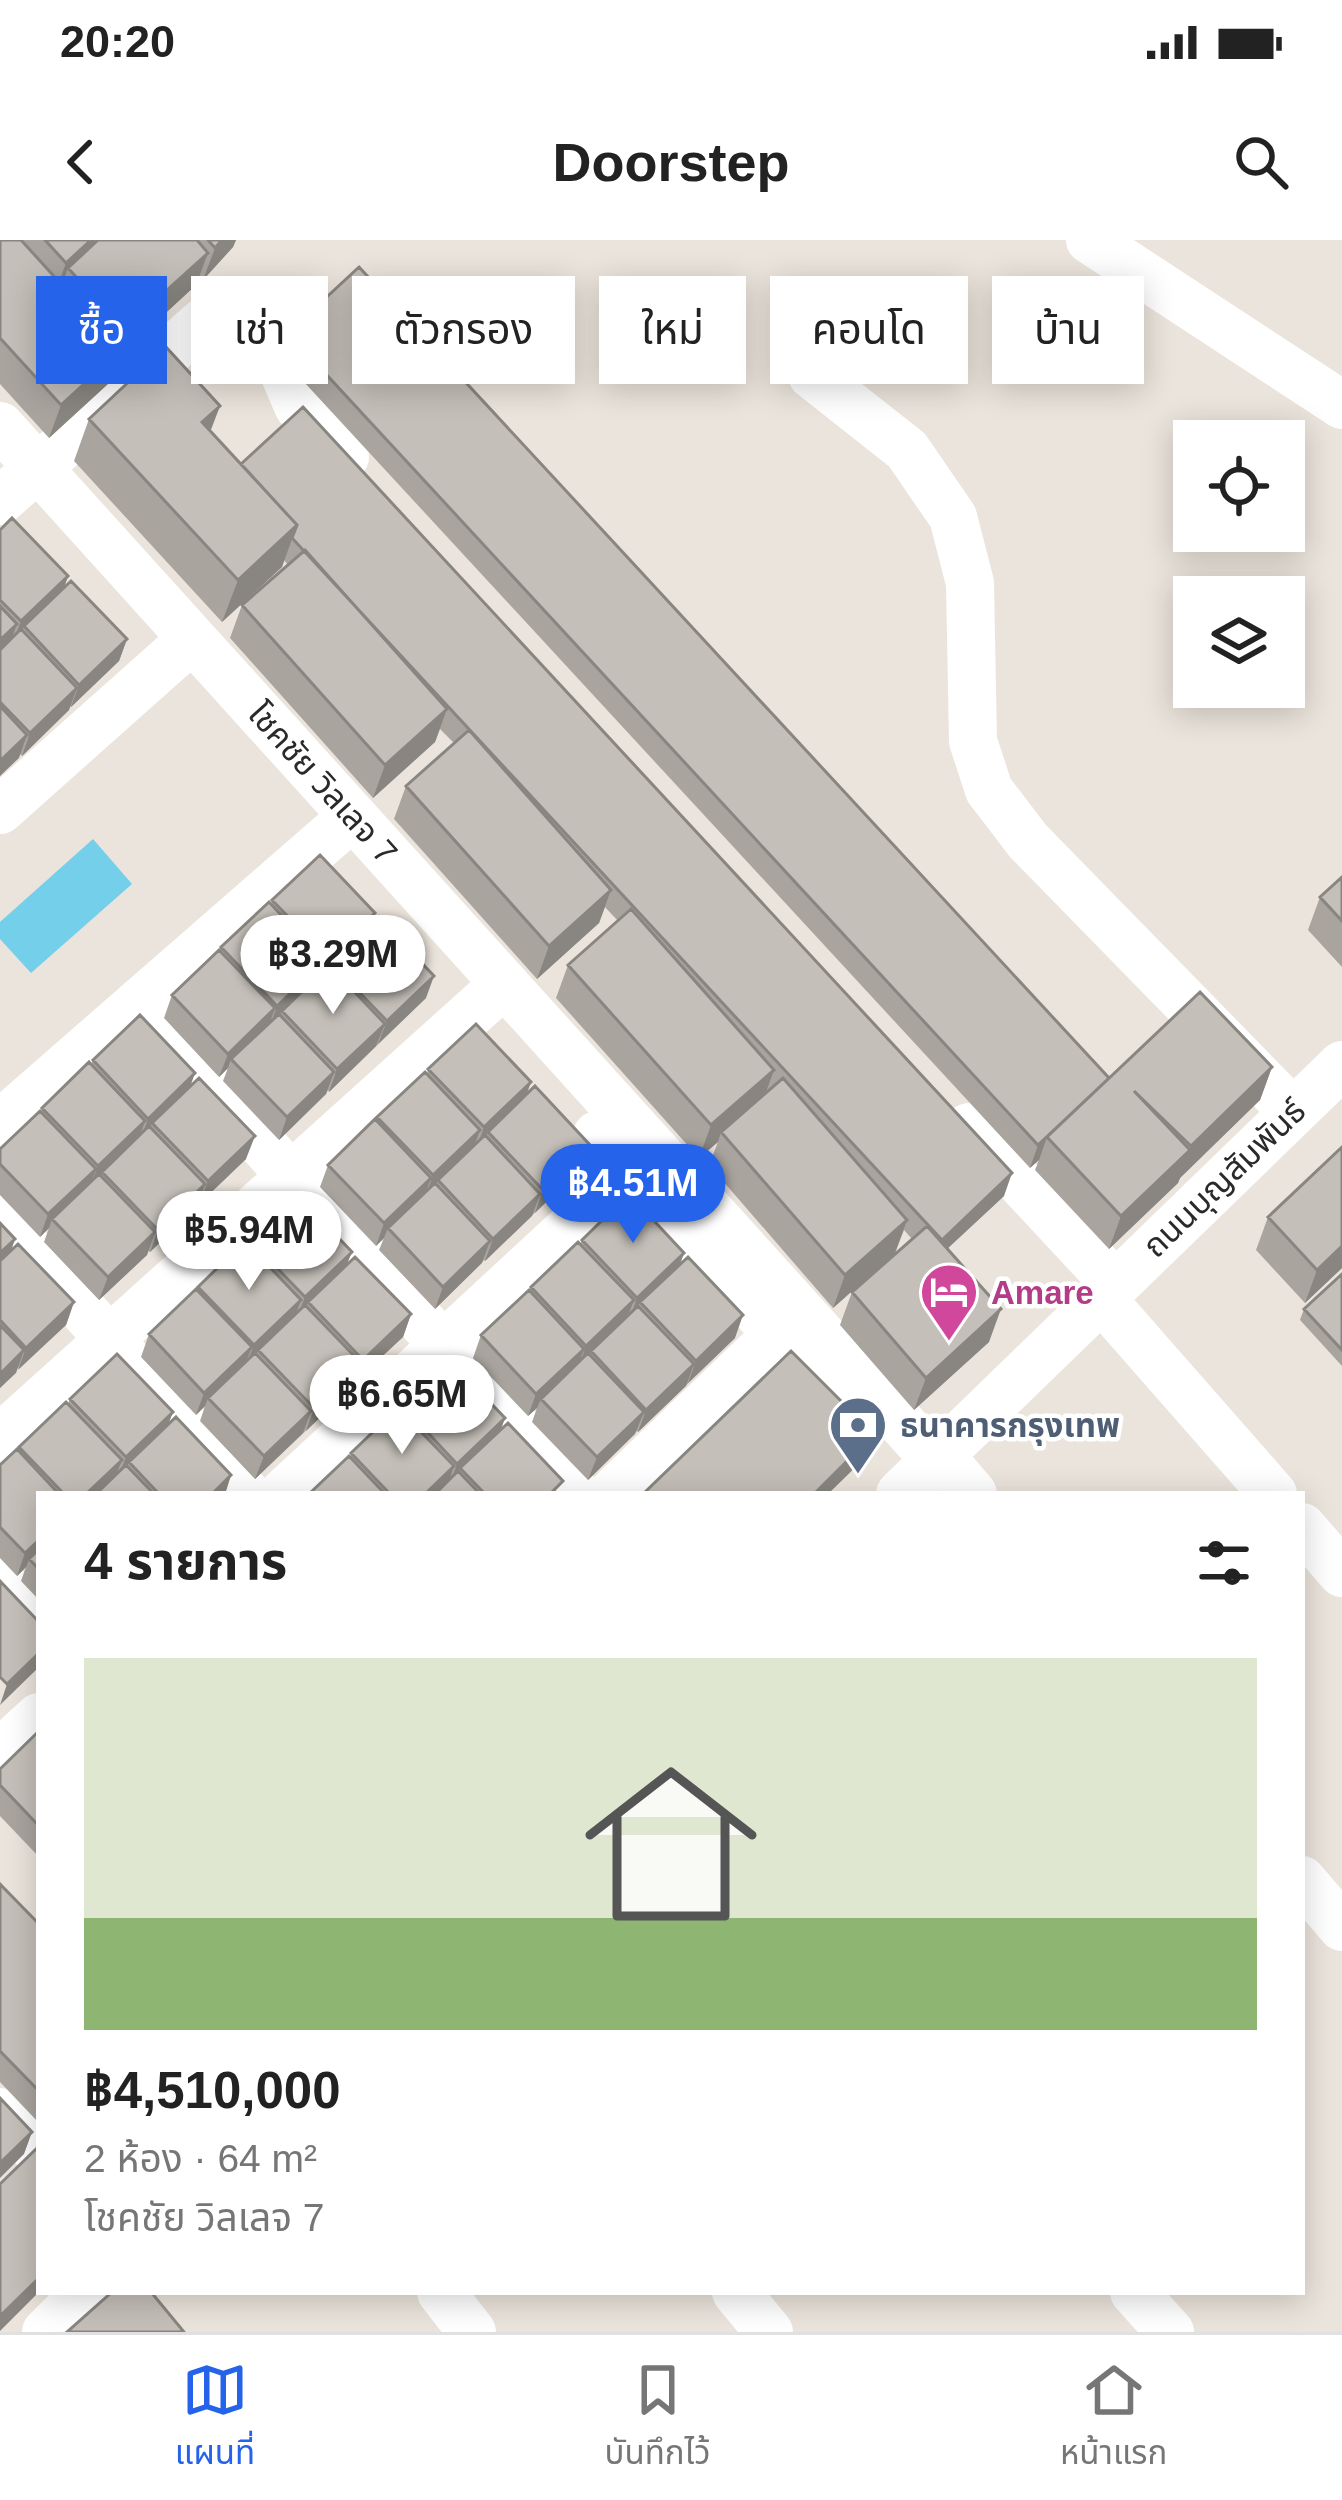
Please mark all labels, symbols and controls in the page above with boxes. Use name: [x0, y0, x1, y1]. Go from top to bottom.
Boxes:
text: 20:20: [60, 16, 175, 67]
icon: back: [48, 129, 114, 195]
icon: search: [1228, 129, 1294, 195]
text: Doorstep: [552, 132, 790, 192]
chip: ซื้อ: [36, 276, 167, 384]
chip: เช่า: [191, 276, 328, 384]
chip: ตัวกรอง: [352, 276, 575, 384]
chip: ใหม่: [599, 276, 746, 384]
chip: คอนโด: [770, 276, 968, 384]
chip: บ้าน: [992, 276, 1144, 384]
map controls: [1173, 420, 1305, 708]
button: locate: [1173, 420, 1305, 552]
button: layers: [1173, 576, 1305, 708]
street label: โชคชัย วิลเลจ 7: [241, 695, 405, 871]
pin: ฿3.29M: [235, 915, 431, 1017]
text: ฿3.29M: [267, 932, 399, 975]
street label: ถนนบุญสัมพันธ์: [1135, 1091, 1314, 1266]
pin: ฿4.51M: [535, 1144, 731, 1246]
text: ฿4.51M: [567, 1161, 699, 1204]
pin: ฿5.94M: [151, 1191, 347, 1293]
text: ฿5.94M: [183, 1208, 315, 1251]
hotel icon: Amare: [918, 1261, 980, 1343]
place label: Amare: [991, 1274, 1094, 1311]
pin: ฿6.65M: [304, 1355, 500, 1457]
text: ฿6.65M: [336, 1372, 468, 1415]
bank icon: ธนาคารกรุงเทพ: [827, 1394, 889, 1476]
place label: ธนาคารกรุงเทพ: [900, 1407, 1120, 1446]
icon: filters: [1191, 1530, 1257, 1596]
text: 4 รายการ: [84, 1533, 287, 1590]
icon: home: [563, 1736, 779, 1952]
text: ฿4,510,000: [84, 2062, 341, 2119]
text: 2 ห้อง · 64 m²: [84, 2137, 317, 2180]
text: โชคชัย วิลเลจ 7: [84, 2196, 325, 2239]
tab: แผนที่: [175, 2357, 255, 2479]
tab: บันทึกไว้: [605, 2357, 711, 2479]
tab: หน้าแรก: [1060, 2357, 1167, 2479]

